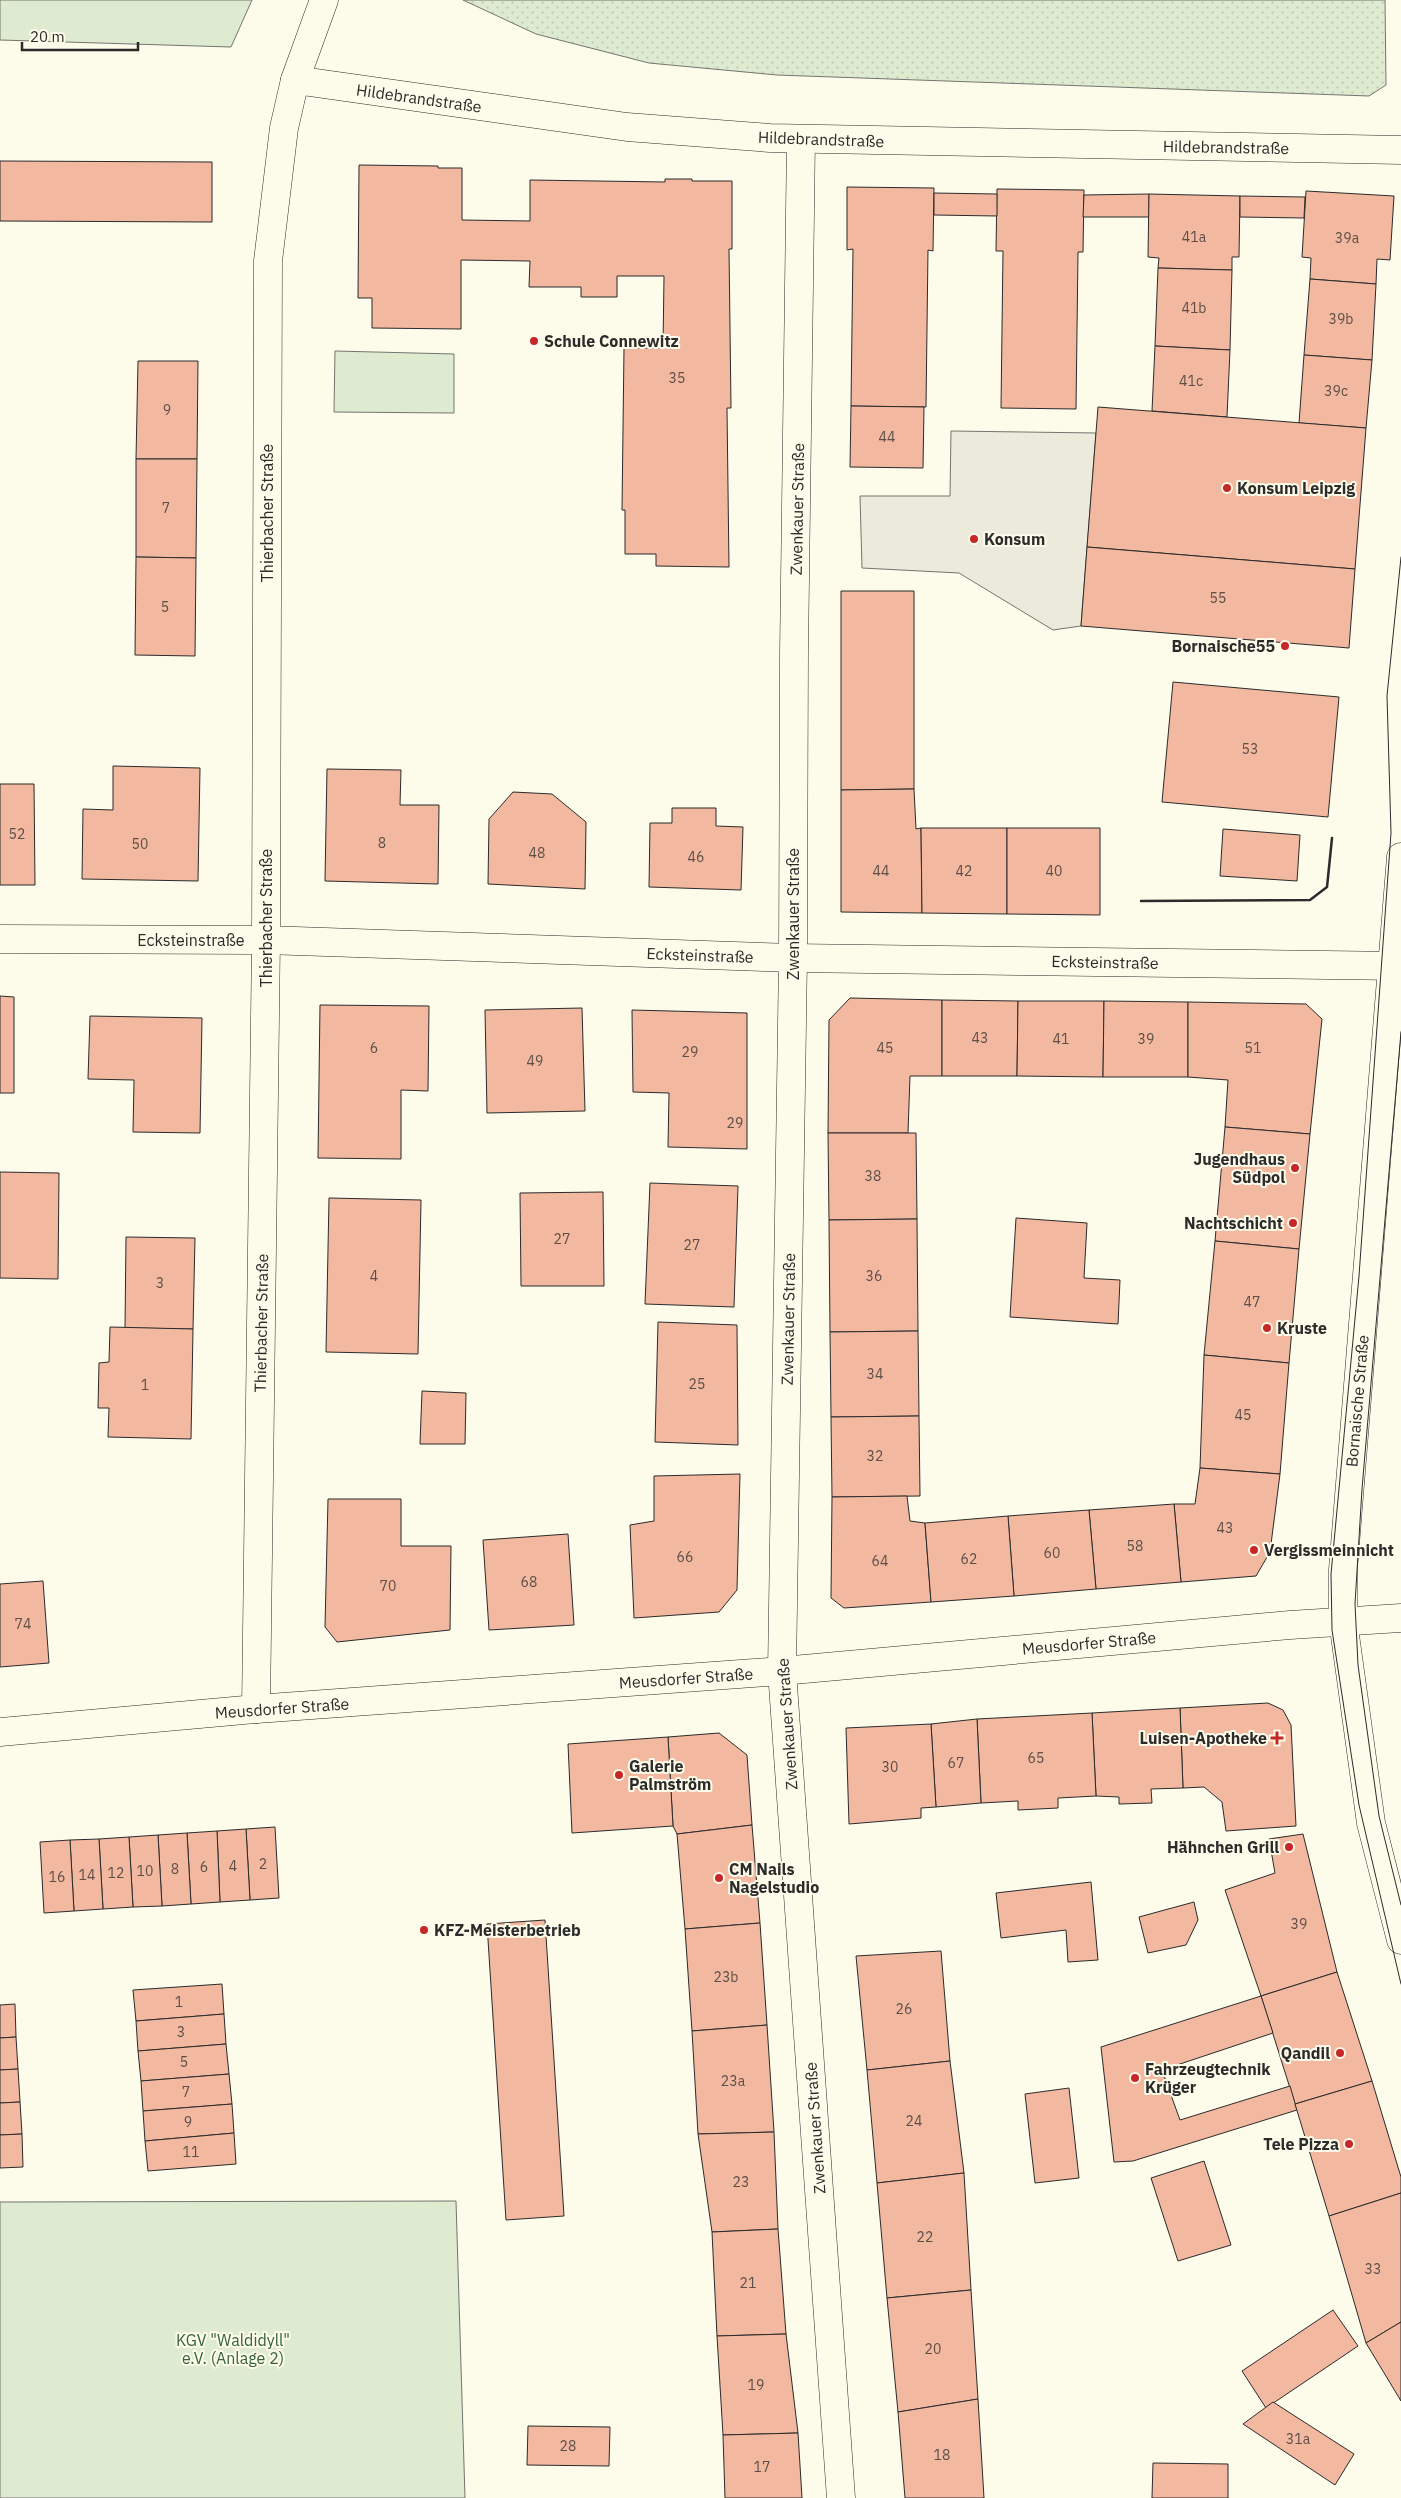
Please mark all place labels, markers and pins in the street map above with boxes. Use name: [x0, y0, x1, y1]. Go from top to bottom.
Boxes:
place label: Schule Connewitz: [544, 331, 679, 351]
marker: Schule Connewitz: [528, 335, 540, 347]
place label: Konsum Leipzig: [1237, 478, 1355, 498]
marker: Konsum Leipzig: [1221, 482, 1233, 494]
place label: Konsum: [984, 529, 1045, 549]
marker: Konsum: [968, 533, 980, 545]
place label: Bornaische55: [1172, 636, 1275, 656]
marker: Bornaische55: [1279, 640, 1291, 652]
place label: Jugendhaus Südpol: [1193, 1149, 1285, 1187]
marker: Jugendhaus Südpol: [1289, 1162, 1301, 1174]
place label: Nachtschicht: [1184, 1213, 1283, 1233]
marker: Nachtschicht: [1287, 1217, 1299, 1229]
place label: Kruste: [1277, 1318, 1327, 1338]
marker: Kruste: [1261, 1322, 1273, 1334]
place label: Vergissmeinnicht: [1264, 1540, 1394, 1560]
marker: Vergissmeinnicht: [1248, 1544, 1260, 1556]
place label: Luisen-Apotheke: [1140, 1728, 1267, 1748]
marker: Luisen-Apotheke: [1271, 1732, 1283, 1744]
place label: Galerie Palmström: [629, 1756, 711, 1794]
marker: Galerie Palmström: [613, 1769, 625, 1781]
place label: Hähnchen Grill: [1167, 1837, 1279, 1857]
marker: Hähnchen Grill: [1283, 1841, 1295, 1853]
place label: CM Nails Nagelstudio: [729, 1859, 819, 1897]
marker: CM Nails Nagelstudio: [713, 1872, 725, 1884]
place label: KFZ-Meisterbetrieb: [434, 1920, 581, 1940]
marker: KFZ-Meisterbetrieb: [418, 1924, 430, 1936]
place label: Qandil: [1281, 2043, 1330, 2063]
marker: Qandil: [1334, 2047, 1346, 2059]
place label: Fahrzeugtechnik Krüger: [1145, 2059, 1271, 2097]
marker: Fahrzeugtechnik Krüger: [1129, 2072, 1141, 2084]
place label: Tele Pizza: [1263, 2134, 1339, 2154]
marker: Tele Pizza: [1343, 2138, 1355, 2150]

